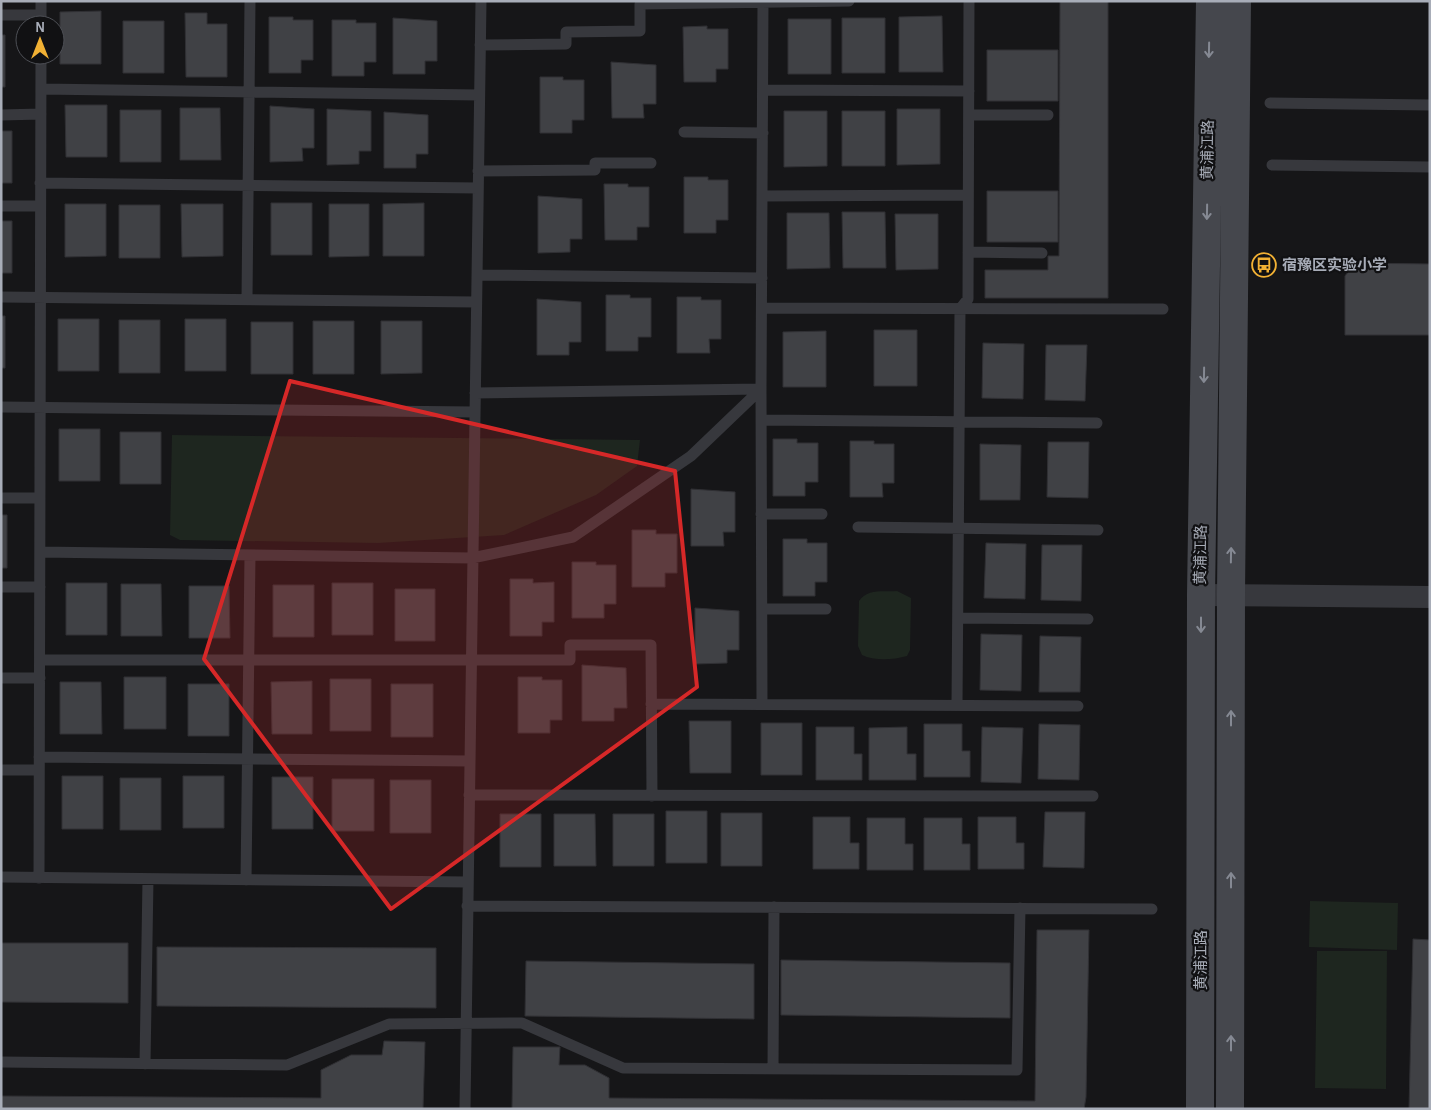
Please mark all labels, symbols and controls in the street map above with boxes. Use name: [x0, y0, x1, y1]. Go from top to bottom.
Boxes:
north arrow: [15, 15, 65, 65]
text: N: [35, 21, 45, 35]
one-way arrow: [1204, 42, 1214, 58]
street label: 黄浦江路: [1198, 120, 1216, 180]
one-way arrow: [1202, 204, 1211, 220]
bus stop icon: 宿豫区实验小学: [1251, 252, 1277, 278]
place label: 宿豫区实验小学: [1282, 256, 1387, 273]
one-way arrow: [1199, 366, 1209, 383]
street label: 黄浦江路: [1191, 525, 1209, 585]
one-way arrow: [1226, 547, 1236, 564]
one-way arrow: [1196, 616, 1206, 633]
one-way arrow: [1226, 710, 1236, 726]
one-way arrow: [1226, 872, 1236, 888]
street label: 黄浦江路: [1192, 930, 1209, 990]
one-way arrow: [1226, 1035, 1236, 1051]

